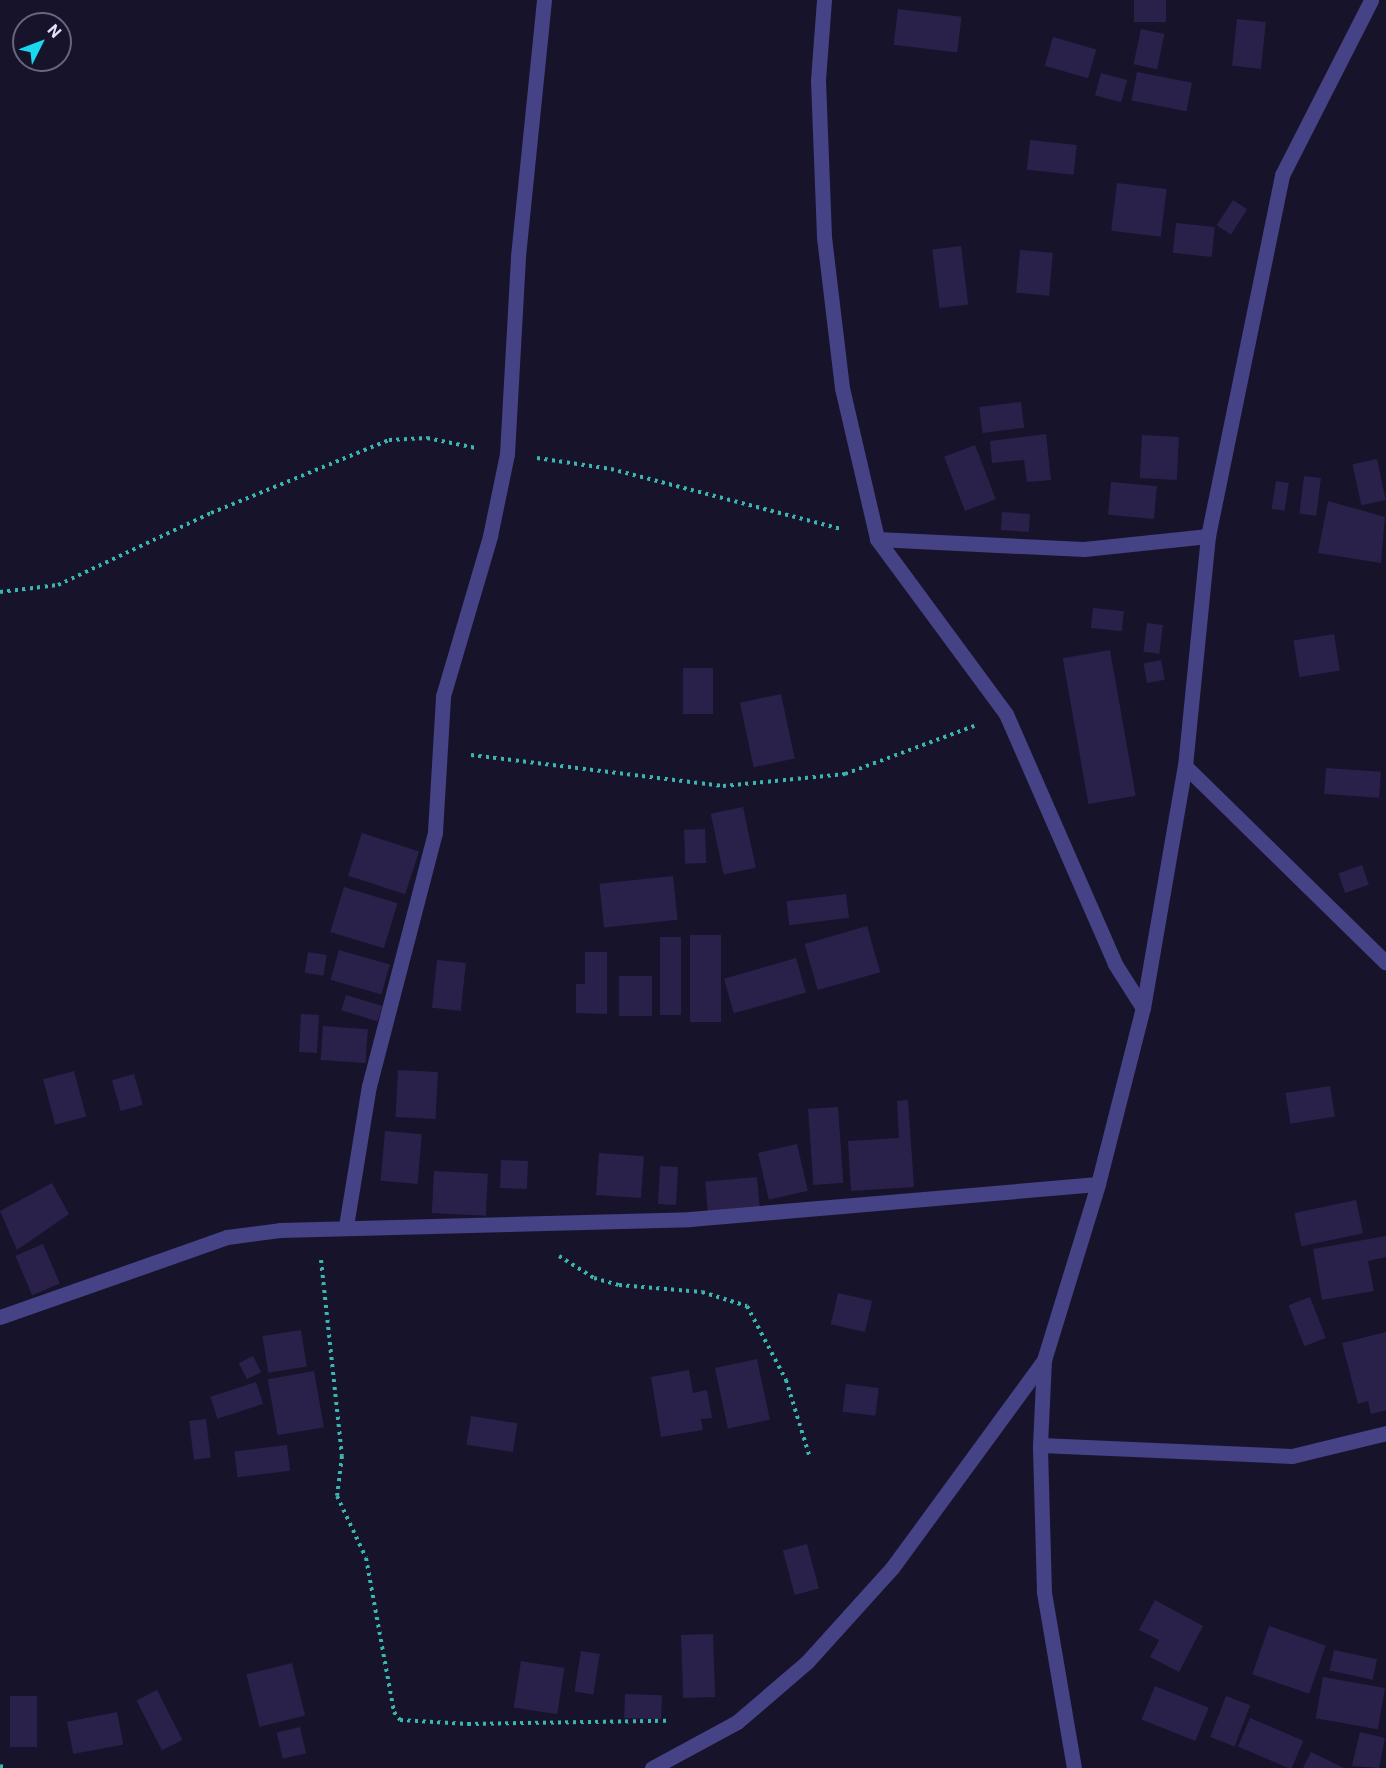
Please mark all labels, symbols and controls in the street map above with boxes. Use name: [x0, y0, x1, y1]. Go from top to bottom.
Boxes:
north arrow: [12, 12, 72, 72]
text: N: [43, 20, 65, 42]

